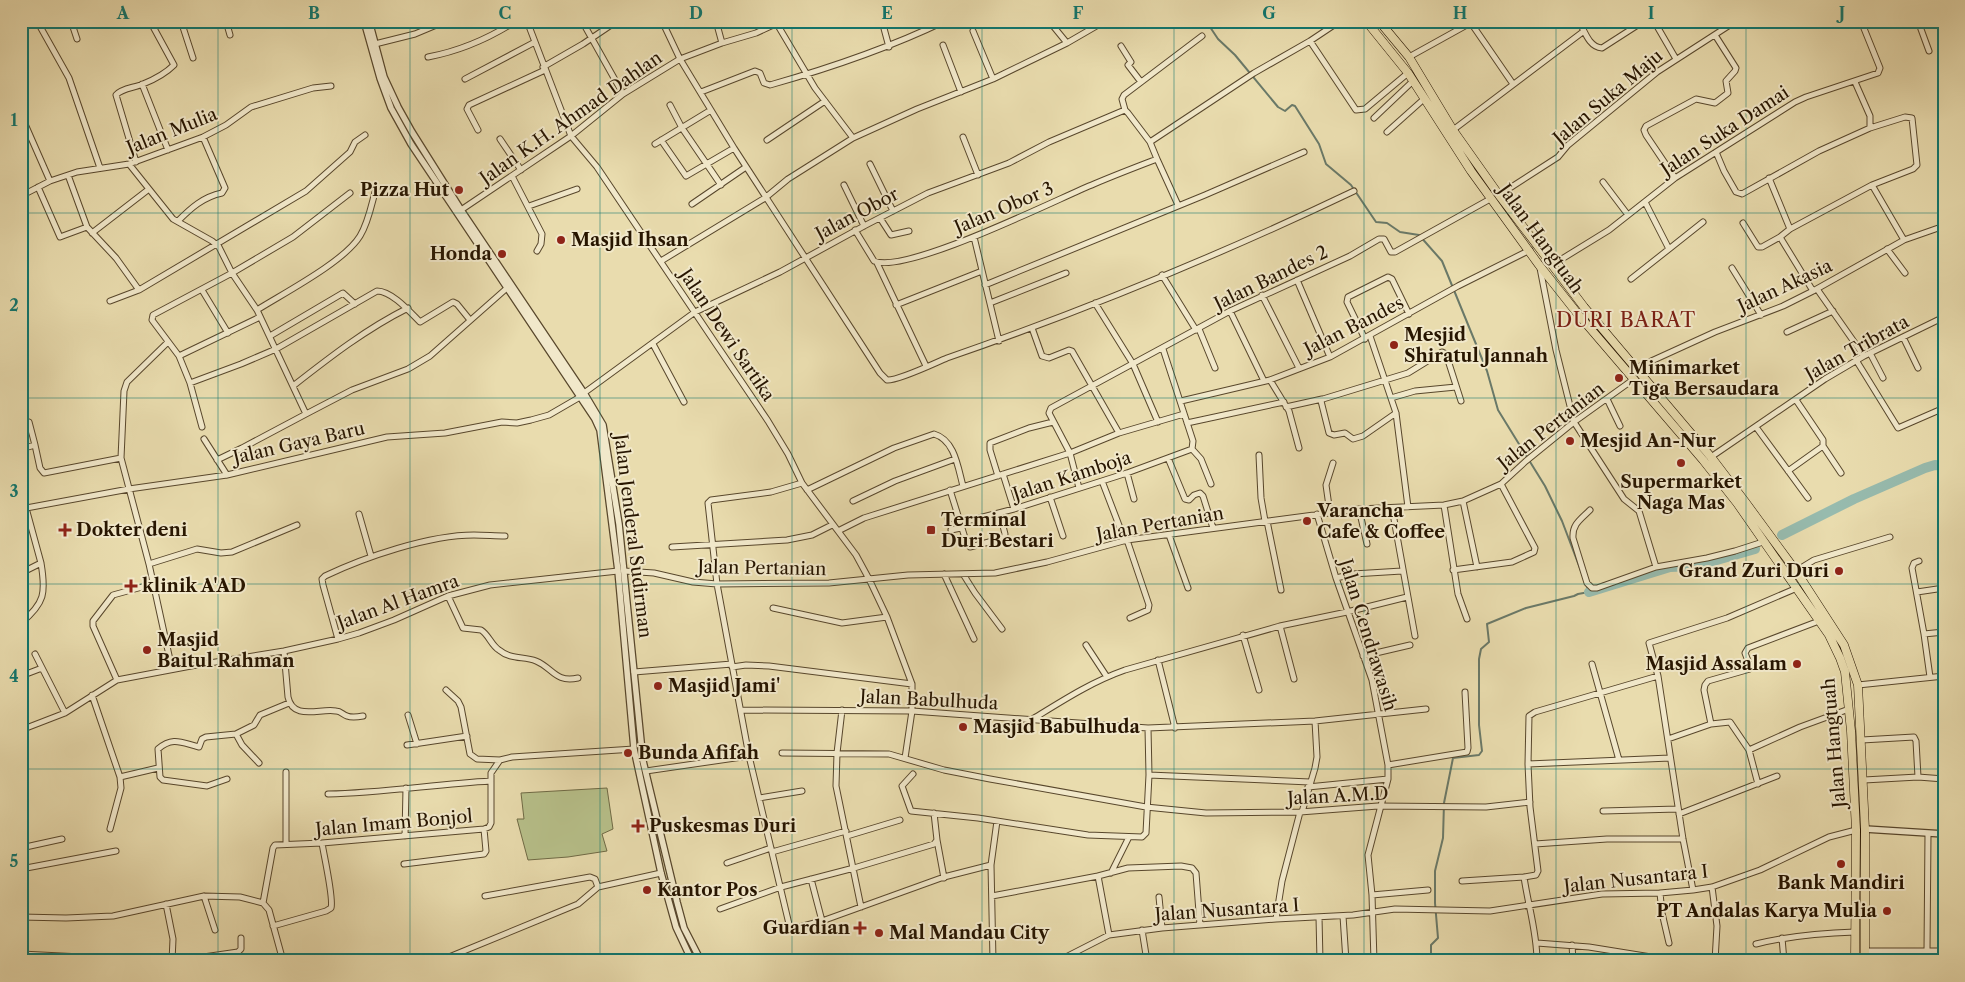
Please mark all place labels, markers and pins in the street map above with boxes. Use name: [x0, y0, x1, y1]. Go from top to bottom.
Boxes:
place label: Pizza Hut: [360, 179, 450, 201]
marker: Pizza Hut: [453, 184, 465, 196]
place label: Masjid Ihsan: [571, 229, 689, 251]
marker: Masjid Ihsan: [555, 234, 567, 246]
place label: Honda: [430, 243, 493, 265]
marker: Honda: [496, 248, 508, 260]
place label: Mesjid Shiratul Jannah: [1404, 324, 1549, 367]
marker: Mesjid Shiratul Jannah: [1388, 339, 1400, 351]
place label: Minimarket Tiga Bersaudara: [1629, 357, 1780, 400]
marker: Minimarket Tiga Bersaudara: [1613, 372, 1625, 384]
place label: Mesjid An-Nur: [1580, 430, 1716, 452]
marker: Mesjid An-Nur: [1564, 435, 1576, 447]
marker: Supermarket Naga Mas: [1675, 457, 1687, 469]
place label: Supermarket Naga Mas: [1620, 471, 1743, 514]
place label: Varancha Cafe & Coffee: [1316, 500, 1445, 543]
place label: Terminal Duri Bestari: [941, 509, 1054, 552]
marker: Varancha Cafe & Coffee: [1301, 515, 1313, 527]
place label: Dokter deni: [76, 519, 188, 541]
marker: Dokter deni: [58, 523, 72, 537]
marker: Terminal Duri Bestari: [925, 524, 937, 536]
place label: Grand Zuri Duri: [1679, 560, 1830, 582]
marker: Grand Zuri Duri: [1833, 565, 1845, 577]
place label: klinik A'AD: [142, 575, 246, 597]
marker: klinik A'AD: [124, 579, 138, 593]
place label: Masjid Baitul Rahman: [157, 629, 295, 672]
marker: Masjid Baitul Rahman: [141, 644, 153, 656]
place label: Masjid Assalam: [1645, 653, 1787, 675]
marker: Masjid Assalam: [1791, 658, 1803, 670]
place label: Masjid Jami': [668, 675, 780, 697]
marker: Masjid Jami': [652, 680, 664, 692]
place label: Masjid Babulhuda: [973, 716, 1141, 738]
marker: Masjid Babulhuda: [957, 721, 969, 733]
place label: Bunda Afifah: [638, 742, 760, 764]
marker: Bunda Afifah: [622, 747, 634, 759]
place label: Puskesmas Duri: [649, 815, 797, 837]
marker: Puskesmas Duri: [631, 819, 645, 833]
marker: Bank Mandiri: [1835, 858, 1847, 870]
place label: Bank Mandiri: [1777, 872, 1905, 894]
place label: Kantor Pos: [657, 879, 758, 901]
marker: Kantor Pos: [641, 884, 653, 896]
place label: PT Andalas Karya Mulia: [1656, 900, 1878, 922]
marker: PT Andalas Karya Mulia: [1881, 905, 1893, 917]
place label: Guardian: [763, 917, 851, 939]
marker: Guardian: [854, 922, 866, 934]
place label: Mal Mandau City: [889, 922, 1050, 944]
marker: Mal Mandau City: [873, 927, 885, 939]

